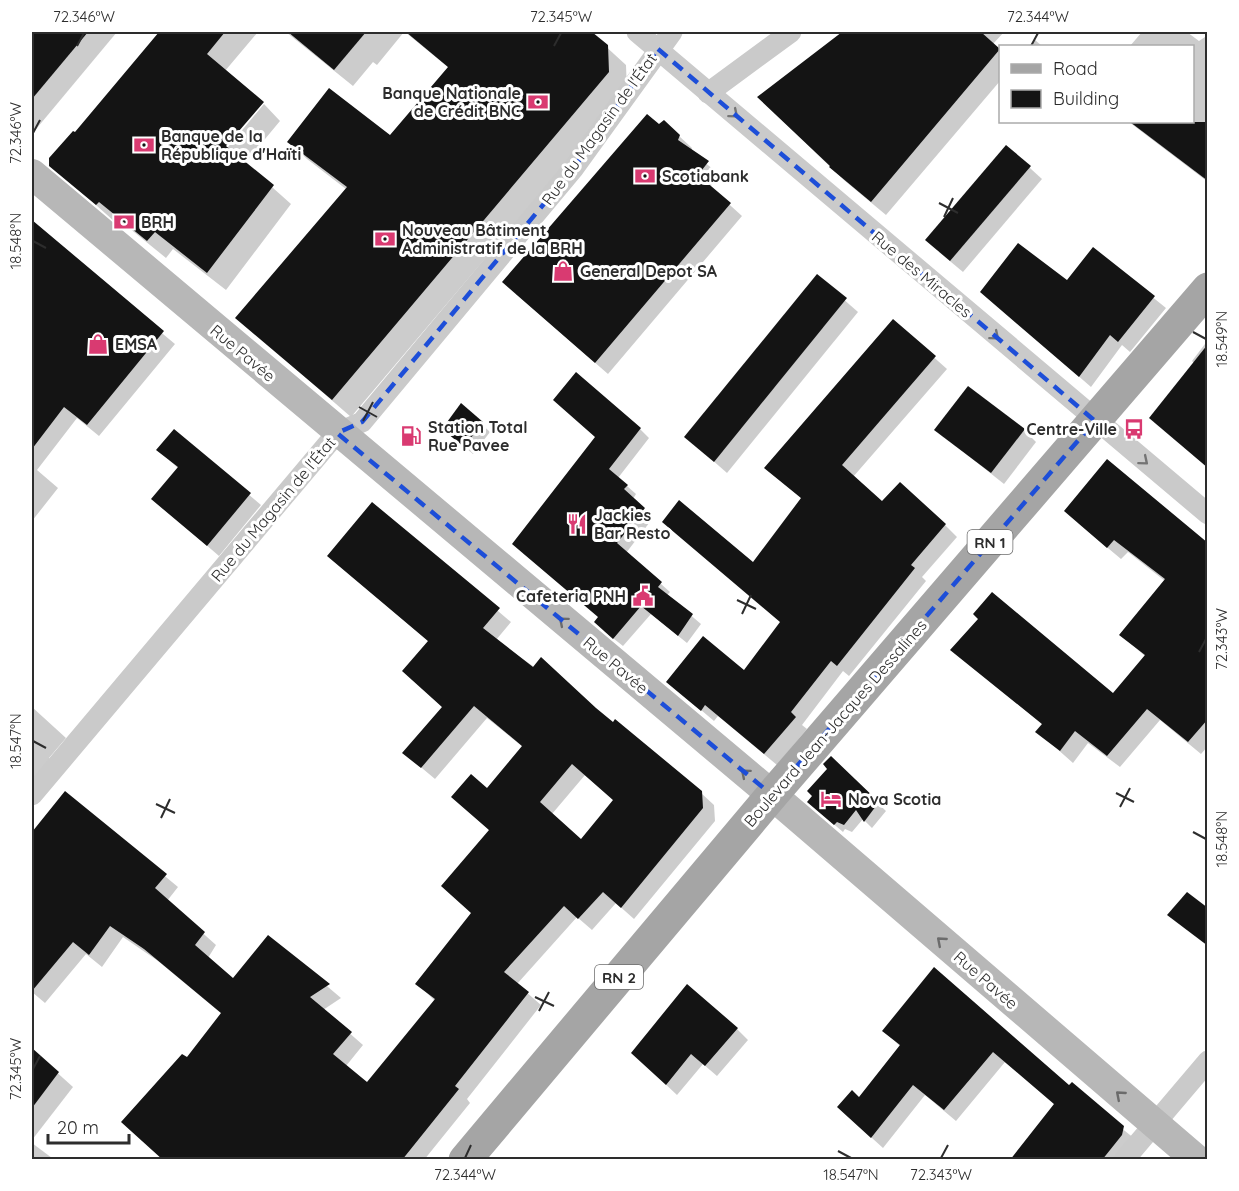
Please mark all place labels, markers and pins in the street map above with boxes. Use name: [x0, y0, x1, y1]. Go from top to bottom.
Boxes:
place label: Banque Nationale de Crédit BNC: [382, 83, 521, 121]
bank icon: Banque Nationale de Crédit BNC: [526, 90, 550, 114]
place label: Banque de la République d'Haïti: [161, 126, 301, 164]
bank icon: Banque de la République d'Haïti: [132, 133, 156, 157]
bank icon: Scotiabank: [633, 164, 657, 188]
place label: Scotiabank: [662, 166, 749, 186]
bank icon: BRH: [112, 210, 136, 234]
place label: BRH: [141, 212, 174, 232]
place label: Nouveau Bâtiment Administratif de la BRH: [402, 220, 583, 258]
bank icon: Nouveau Bâtiment Administratif de la BRH: [373, 227, 397, 251]
shop icon: General Depot SA: [551, 259, 575, 283]
place label: General Depot SA: [580, 261, 718, 281]
shop icon: EMSA: [86, 332, 110, 356]
place label: EMSA: [115, 334, 158, 354]
place label: Station Total Rue Pavee: [428, 417, 527, 455]
bus stop icon: Centre-Ville: [1122, 417, 1146, 441]
place label: Centre-Ville: [1027, 419, 1117, 439]
fuel station icon: Station Total Rue Pavee: [399, 424, 423, 448]
place label: Jackies Bar Resto: [594, 505, 670, 543]
restaurant icon: Jackies Bar Resto: [565, 512, 589, 536]
public building icon: Cafeteria PNH: [631, 584, 655, 608]
place label: Cafeteria PNH: [516, 586, 626, 606]
hotel icon: Nova Scotia: [819, 787, 843, 811]
place label: Nova Scotia: [848, 789, 941, 809]

